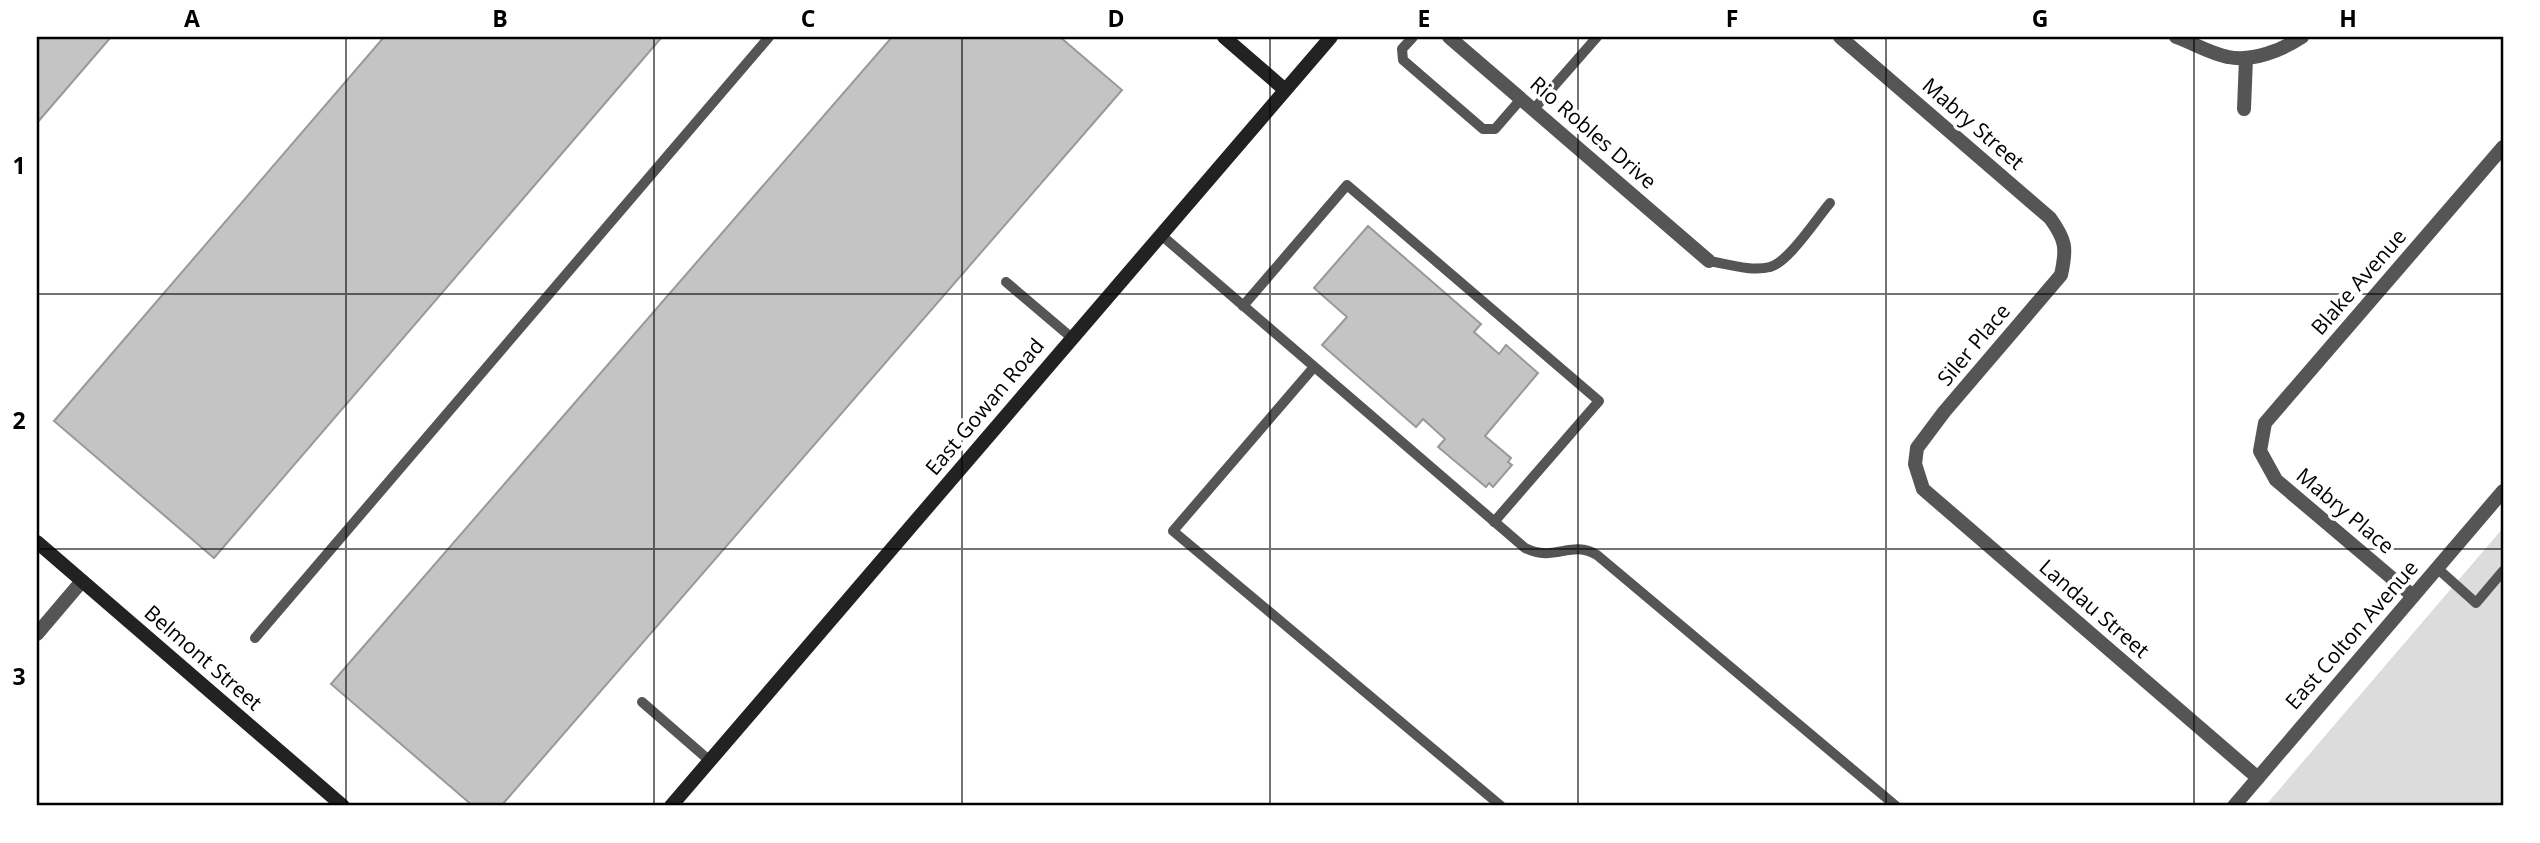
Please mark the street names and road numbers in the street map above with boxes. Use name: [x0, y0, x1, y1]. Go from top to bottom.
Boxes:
street label: Rio Robles Drive: [1525, 70, 1663, 195]
street label: Mabry Street: [1917, 71, 2031, 175]
street label: Blake Avenue: [2304, 222, 2412, 340]
street label: Siler Place: [1931, 297, 2016, 391]
street label: East Gowan Road: [919, 332, 1050, 481]
street label: Mabry Place: [2291, 461, 2400, 559]
street label: Landau Street: [2034, 553, 2156, 664]
street label: East Colton Avenue: [2279, 554, 2424, 715]
street label: Belmont Street: [139, 598, 268, 716]

